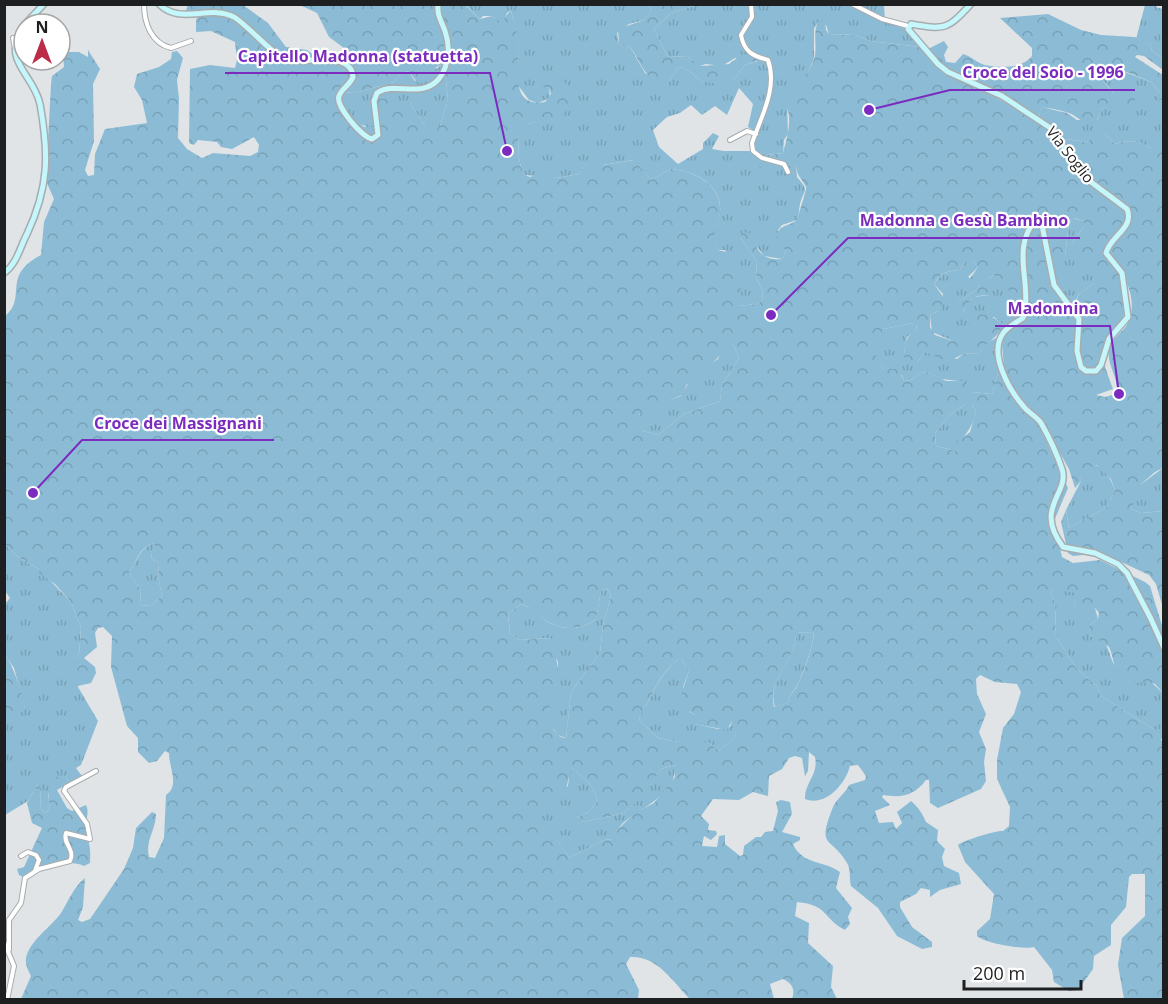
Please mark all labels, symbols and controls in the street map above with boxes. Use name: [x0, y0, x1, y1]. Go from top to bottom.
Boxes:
north arrow: [12, 12, 72, 72]
text: N: [35, 16, 49, 38]
callout: Capitello Madonna (statuetta): [225, 39, 490, 73]
text: Capitello Madonna (statuetta): [238, 45, 478, 67]
callout: Croce del Soio - 1996: [950, 56, 1135, 90]
text: Croce del Soio - 1996: [962, 61, 1124, 83]
street label: Via Soglio: [1042, 122, 1099, 187]
callout: Madonna e Gesù Bambino: [848, 204, 1080, 238]
text: Madonna e Gesù Bambino: [860, 209, 1068, 231]
callout: Madonnina: [995, 292, 1110, 326]
text: Madonnina: [1008, 297, 1098, 319]
callout: Croce dei Massignani: [82, 406, 274, 440]
text: Croce dei Massignani: [94, 412, 262, 434]
scale bar: [964, 953, 1081, 991]
text: 200 m: [973, 961, 1025, 985]

